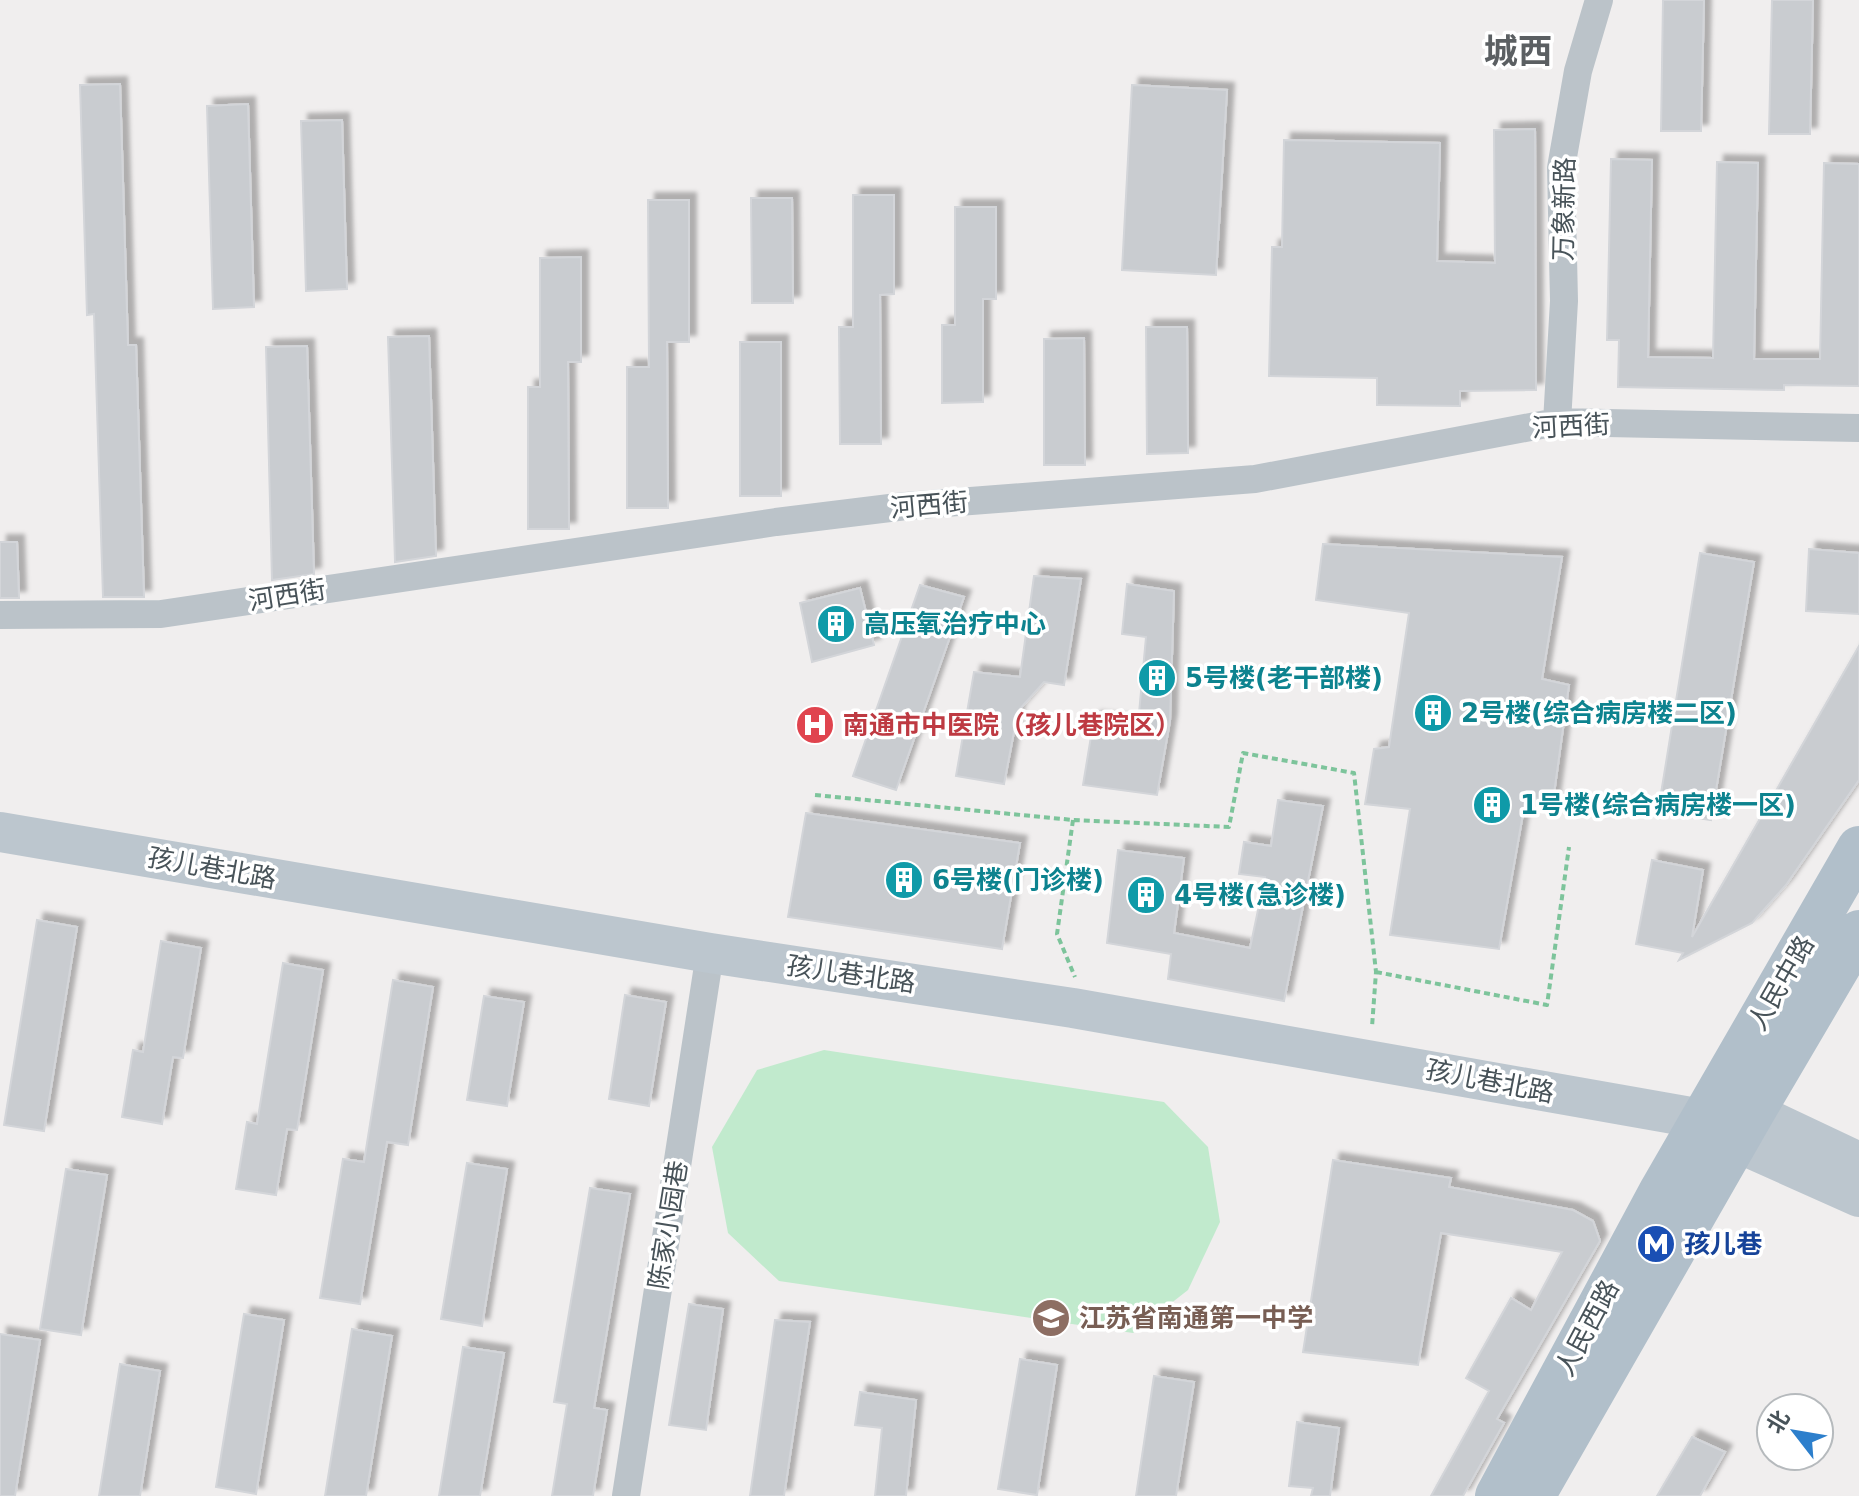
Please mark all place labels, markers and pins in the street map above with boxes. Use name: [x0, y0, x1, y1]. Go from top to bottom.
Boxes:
building icon: 高压氧治疗中心: [815, 603, 857, 645]
place label: 高压氧治疗中心: [864, 609, 1046, 639]
building icon: 5号楼(老干部楼): [1136, 657, 1178, 699]
place label: 5号楼(老干部楼): [1185, 663, 1383, 693]
building icon: 2号楼(综合病房楼二区): [1412, 692, 1454, 734]
place label: 2号楼(综合病房楼二区): [1461, 698, 1737, 728]
hospital icon: 南通市中医院（孩儿巷院区）: [794, 704, 836, 746]
place label: 南通市中医院（孩儿巷院区）: [843, 710, 1181, 740]
building icon: 1号楼(综合病房楼一区): [1471, 784, 1513, 826]
place label: 1号楼(综合病房楼一区): [1520, 790, 1796, 820]
building icon: 6号楼(门诊楼): [883, 859, 925, 901]
place label: 6号楼(门诊楼): [932, 865, 1104, 895]
building icon: 4号楼(急诊楼): [1125, 874, 1167, 916]
place label: 4号楼(急诊楼): [1174, 880, 1346, 910]
metro station icon: 孩儿巷: [1635, 1223, 1677, 1265]
place label: 孩儿巷: [1684, 1229, 1762, 1259]
school or university icon: 江苏省南通第一中学: [1030, 1297, 1072, 1339]
place label: 江苏省南通第一中学: [1079, 1303, 1313, 1333]

